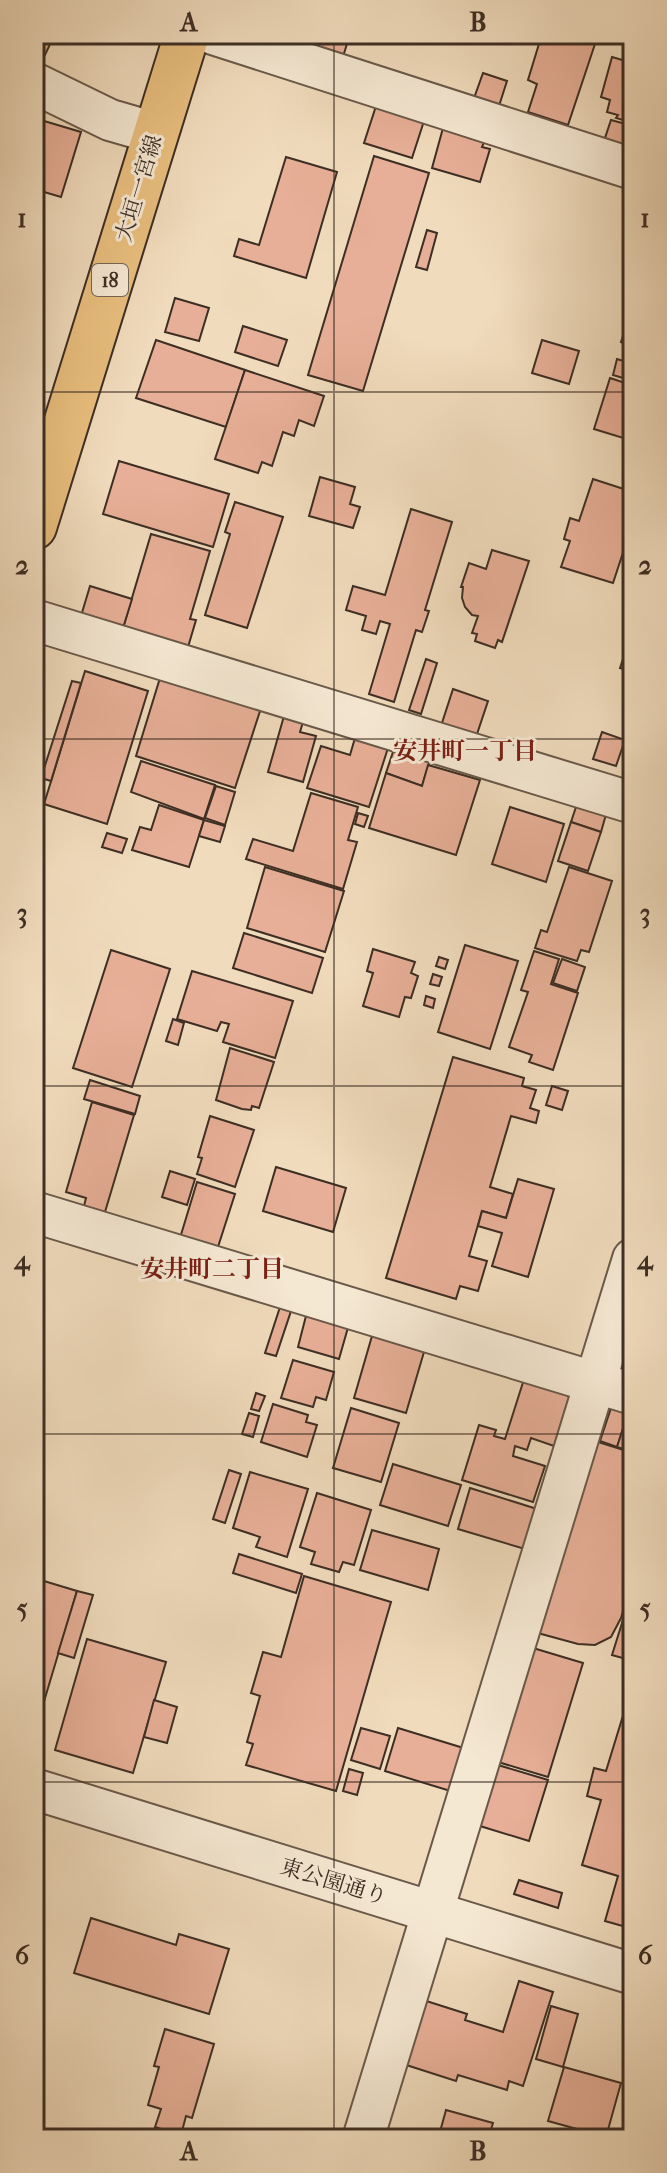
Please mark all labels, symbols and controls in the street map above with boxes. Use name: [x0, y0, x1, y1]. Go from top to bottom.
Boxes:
text: A: [179, 7, 199, 38]
text: B: [470, 7, 487, 38]
street label: 大垣一宮線: [110, 132, 167, 245]
text: 1: [17, 203, 27, 234]
text: 1: [640, 203, 650, 234]
road number: 18: [92, 264, 128, 296]
text: 2: [15, 550, 29, 581]
text: 2: [638, 550, 652, 581]
district label: 安井町一丁目: [393, 737, 537, 765]
text: 3: [17, 898, 27, 929]
text: 3: [640, 898, 650, 929]
text: 4: [13, 1245, 31, 1277]
text: 4: [636, 1245, 654, 1277]
district label: 安井町二丁目: [140, 1255, 284, 1283]
text: 5: [16, 1593, 28, 1624]
text: 5: [639, 1593, 651, 1624]
street label: 東公園通り: [277, 1853, 390, 1910]
text: 6: [15, 1940, 30, 1971]
text: 6: [638, 1940, 653, 1971]
text: A: [179, 2136, 199, 2167]
text: B: [470, 2136, 487, 2167]

